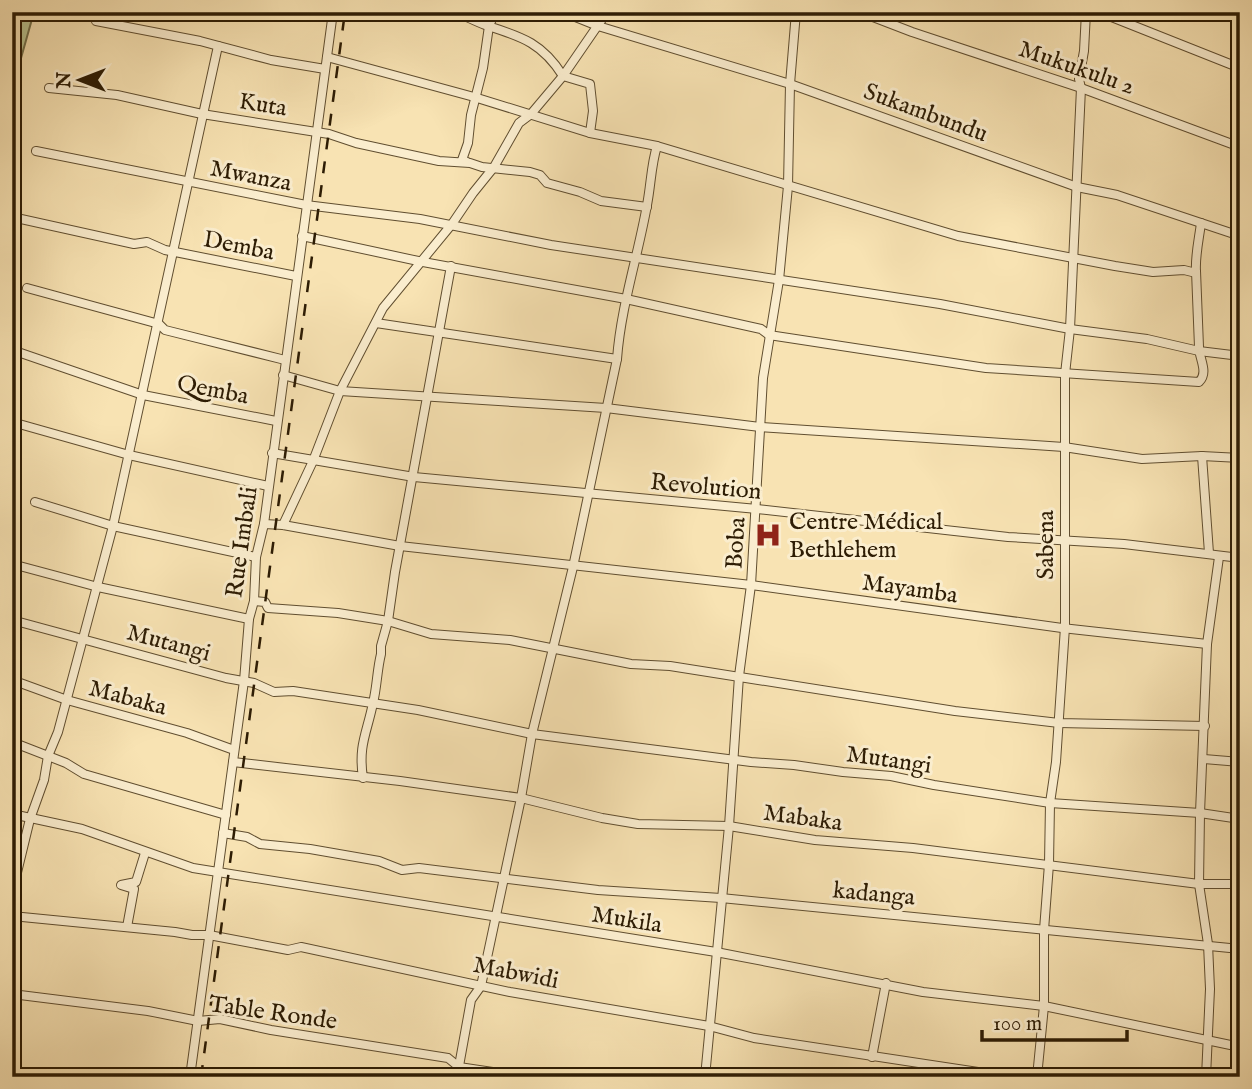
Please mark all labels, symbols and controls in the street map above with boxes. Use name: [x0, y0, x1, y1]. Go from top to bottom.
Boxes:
street label: Mukukulu 2: [1014, 34, 1139, 103]
north arrow: [46, 46, 116, 116]
text: N: [53, 71, 77, 89]
street label: Sukambundu: [859, 77, 992, 150]
street label: Kuta: [236, 86, 290, 125]
street label: Mwanza: [207, 153, 295, 200]
street label: Demba: [200, 224, 278, 269]
street label: Qemba: [174, 368, 252, 413]
street label: Revolution: [649, 467, 763, 508]
street label: Rue Imbali: [219, 485, 266, 600]
place label: Centre Médical Bethlehem: [789, 507, 943, 566]
street label: Sabena: [1031, 510, 1062, 580]
street label: Boba: [719, 515, 754, 570]
hospital icon: Centre Médical Bethlehem: [753, 520, 783, 550]
street label: Mayamba: [860, 567, 960, 612]
street label: Mutangi: [123, 617, 214, 669]
street label: Mabaka: [85, 673, 171, 724]
street label: Mutangi: [844, 739, 933, 782]
street label: Mabaka: [761, 798, 845, 839]
street label: kadanga: [831, 875, 917, 914]
street label: Mukila: [589, 900, 665, 941]
street label: Mabwidi: [470, 950, 561, 997]
street label: Table Ronde: [207, 989, 339, 1038]
scale bar: [982, 998, 1128, 1042]
text: 100 m: [993, 1011, 1042, 1038]

